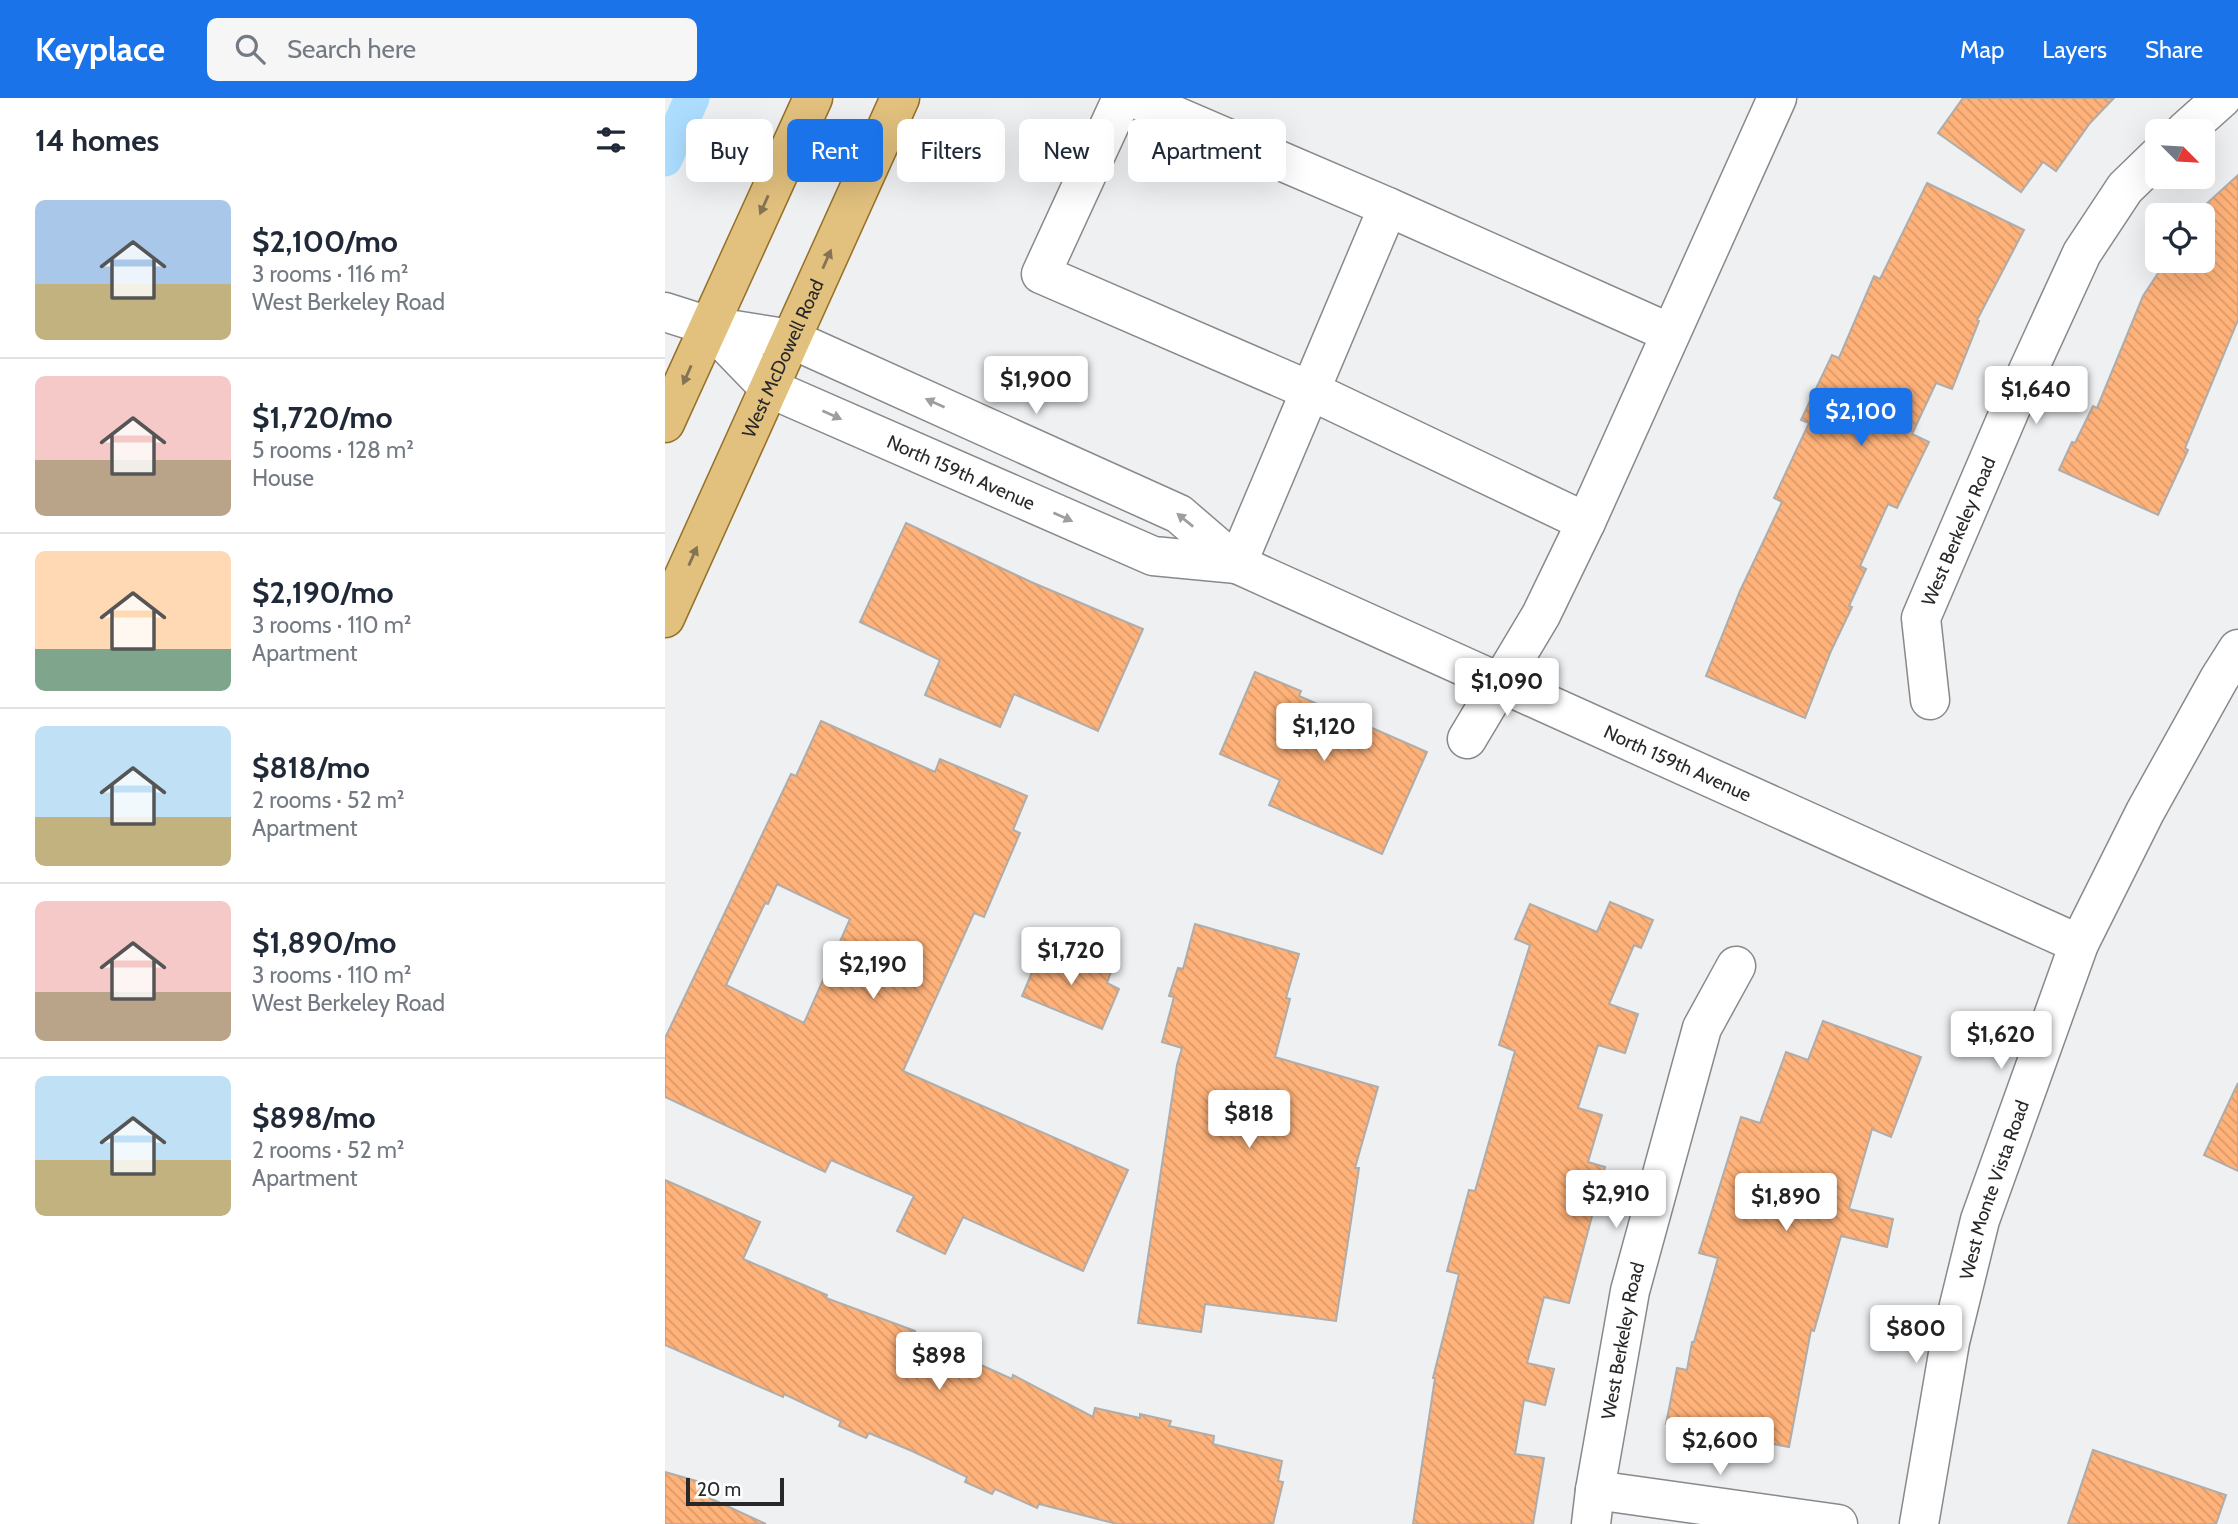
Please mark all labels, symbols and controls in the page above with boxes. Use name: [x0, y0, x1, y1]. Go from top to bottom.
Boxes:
search box: [207, 18, 697, 81]
text: Keyplace: [35, 29, 165, 69]
icon: search: [231, 30, 269, 68]
text: Search here: [287, 33, 416, 65]
text: Map: [1960, 35, 2004, 64]
text: Layers: [2042, 35, 2107, 64]
text: Share: [2145, 35, 2203, 64]
chip: Buy: [686, 119, 773, 182]
chip: Rent: [787, 119, 883, 182]
chip: Filters: [897, 119, 1005, 182]
chip: New: [1019, 119, 1114, 182]
chip: Apartment: [1128, 119, 1286, 182]
north arrow: [2145, 119, 2215, 189]
map controls: [2145, 119, 2215, 273]
icon: filters: [592, 121, 630, 159]
text: 14 homes: [35, 122, 159, 159]
one-way arrow: [758, 195, 770, 215]
button: locate: [2145, 203, 2215, 273]
text: $2,100/mo: [252, 223, 398, 260]
icon: home: [91, 228, 175, 312]
one-way arrow: [821, 249, 833, 269]
text: 3 rooms · 116 m²: [252, 260, 408, 288]
street label: West McDowell Road: [737, 276, 828, 441]
text: West Berkeley Road: [252, 288, 445, 316]
pin: $1,900: [979, 356, 1093, 416]
one-way arrow: [681, 365, 693, 385]
text: $1,900: [1000, 365, 1072, 393]
pin: $1,640: [1979, 366, 2093, 426]
text: $1,640: [2001, 375, 2071, 403]
pin: $2,100: [1804, 388, 1918, 448]
one-way arrow: [925, 397, 945, 409]
text: $2,100: [1825, 397, 1897, 425]
text: $1,720/mo: [252, 399, 393, 436]
icon: home: [91, 404, 175, 488]
one-way arrow: [822, 409, 842, 421]
street label: North 159th Avenue: [884, 430, 1039, 515]
text: 5 rooms · 128 m²: [252, 436, 414, 464]
street label: West Berkeley Road: [1916, 453, 2000, 609]
text: House: [252, 464, 314, 492]
one-way arrow: [1052, 512, 1073, 523]
one-way arrow: [1177, 512, 1195, 527]
one-way arrow: [688, 545, 699, 566]
text: $2,190/mo: [252, 574, 394, 611]
icon: home: [91, 579, 175, 663]
text: 3 rooms · 110 m²: [252, 611, 411, 639]
text: Apartment: [252, 639, 357, 667]
pin: $1,090: [1450, 658, 1564, 718]
text: $1,090: [1471, 667, 1543, 695]
pin: $1,120: [1267, 704, 1381, 763]
text: $1,120: [1292, 712, 1356, 740]
street label: North 159th Avenue: [1601, 720, 1755, 806]
text: $818/mo: [252, 749, 370, 786]
icon: home: [91, 754, 175, 838]
text: 2 rooms · 52 m²: [252, 786, 405, 814]
text: Apartment: [252, 814, 357, 842]
text: $1,890/mo: [252, 924, 396, 961]
pin: $1,720: [1014, 928, 1128, 987]
icon: home: [91, 929, 175, 1013]
text: $1,720: [1037, 936, 1105, 964]
pin: $2,190: [816, 942, 930, 1001]
text: $2,190: [839, 950, 907, 978]
text: 3 rooms · 110 m²: [252, 961, 411, 989]
text: West Berkeley Road: [252, 989, 445, 1017]
pin: $1,620: [1944, 1012, 2058, 1071]
text: $1,620: [1967, 1020, 2035, 1048]
pin: $818: [1208, 1090, 1290, 1150]
street label: West Monte Vista Road: [1954, 1097, 2034, 1282]
text: $898/mo: [252, 1099, 376, 1136]
text: $818: [1224, 1099, 1274, 1127]
icon: home: [91, 1104, 175, 1188]
text: 2 rooms · 52 m²: [252, 1136, 405, 1164]
text: Apartment: [252, 1164, 357, 1192]
pin: $2,910: [1559, 1170, 1673, 1230]
pin: $1,890: [1729, 1174, 1843, 1233]
text: $2,910: [1582, 1179, 1650, 1207]
text: $1,890: [1751, 1182, 1821, 1210]
street label: West Berkeley Road: [1596, 1259, 1649, 1421]
pin: $800: [1875, 1306, 1957, 1365]
text: $800: [1886, 1314, 1946, 1342]
pin: $898: [898, 1332, 980, 1392]
text: $898: [912, 1341, 966, 1369]
pin: $2,600: [1663, 1418, 1777, 1477]
text: $2,600: [1682, 1426, 1758, 1454]
scale bar: [686, 1475, 784, 1507]
text: 20 m: [697, 1478, 741, 1501]

